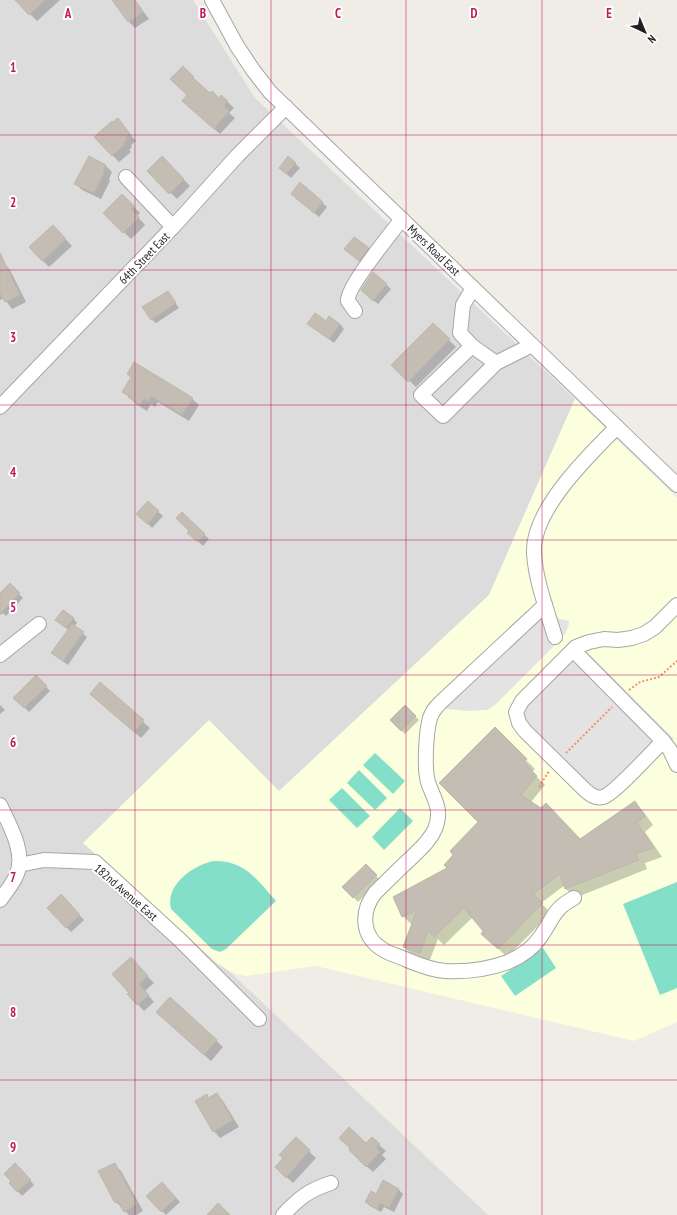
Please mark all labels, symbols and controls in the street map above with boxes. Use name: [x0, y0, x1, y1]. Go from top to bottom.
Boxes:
text: A: [64, 5, 72, 22]
text: B: [200, 5, 206, 22]
text: C: [335, 5, 341, 22]
text: D: [471, 5, 478, 22]
text: E: [606, 5, 612, 22]
north arrow: [625, 12, 665, 52]
text: N: [645, 32, 659, 46]
text: 1: [10, 59, 16, 76]
text: 2: [10, 194, 16, 211]
street label: Myers Road East: [405, 221, 464, 279]
street label: 64th Street East: [115, 228, 173, 287]
text: 3: [10, 329, 16, 346]
text: 4: [10, 464, 17, 481]
text: 5: [10, 599, 16, 616]
text: 6: [10, 734, 16, 751]
street label: 182nd Avenue East: [91, 860, 161, 924]
text: 7: [10, 869, 16, 886]
text: 8: [10, 1004, 16, 1021]
text: 9: [10, 1139, 16, 1156]

